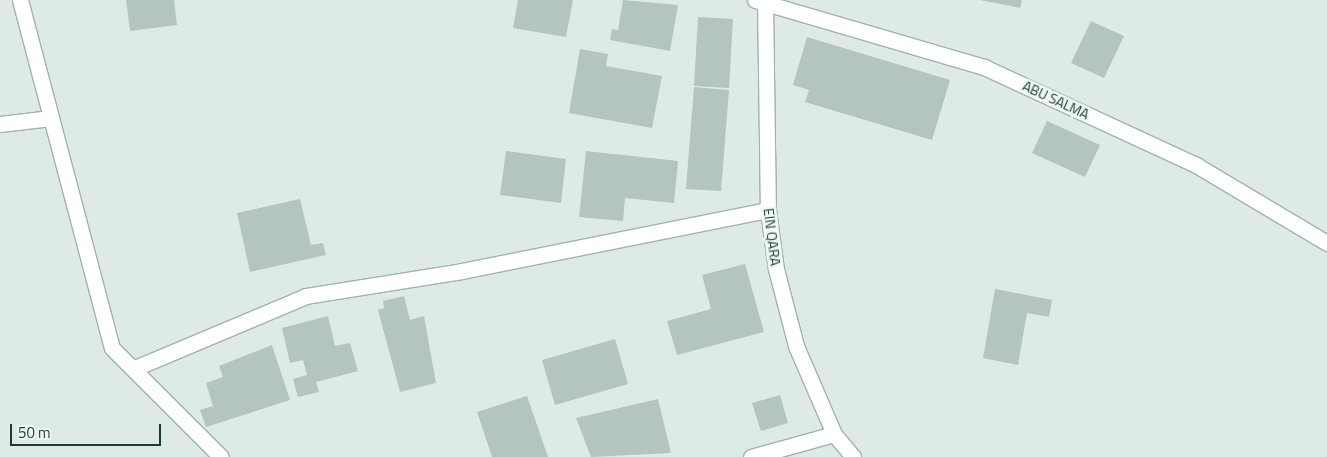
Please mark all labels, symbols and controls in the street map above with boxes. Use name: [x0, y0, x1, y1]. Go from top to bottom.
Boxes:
street label: ABU SALMA: [1020, 77, 1092, 123]
street label: EIN QARA: [760, 207, 784, 267]
scale bar: [12, 414, 164, 446]
text: 50 m: [18, 421, 51, 444]

